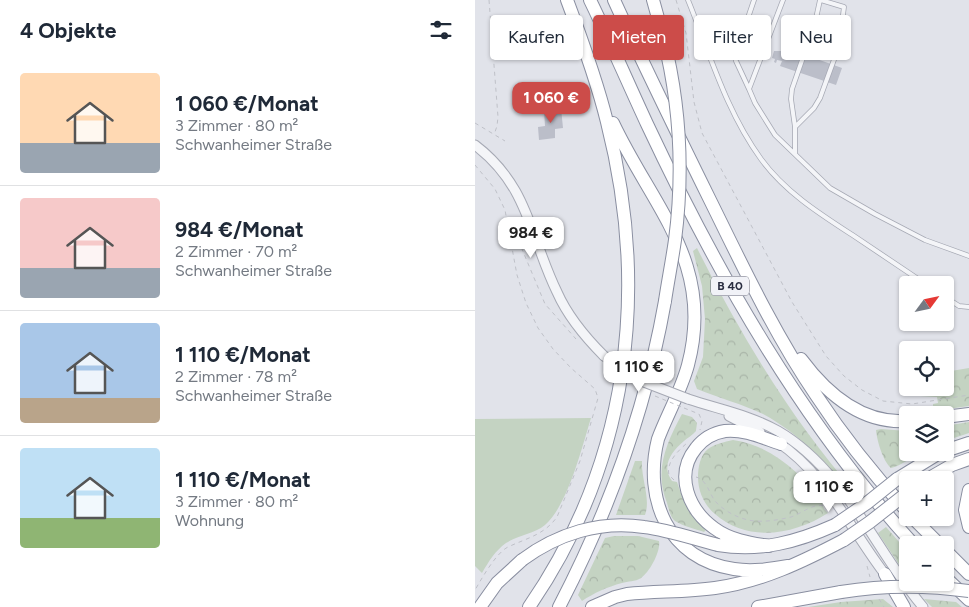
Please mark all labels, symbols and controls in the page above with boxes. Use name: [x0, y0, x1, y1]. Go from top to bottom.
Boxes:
chip: Kaufen: [490, 15, 583, 60]
chip: Mieten: [593, 15, 684, 60]
chip: Filter: [694, 15, 771, 60]
chip: Neu: [781, 15, 851, 60]
icon: filters: [427, 16, 455, 44]
text: 4 Objekte: [20, 18, 116, 43]
pin: 1 060 €: [505, 82, 597, 124]
text: 1 060 €: [523, 88, 579, 107]
text: 1 060 €/Monat: [175, 91, 319, 116]
icon: home: [60, 93, 120, 153]
text: 3 Zimmer · 80 m²: [175, 116, 298, 135]
text: Schwanheimer Straße: [175, 135, 332, 154]
pin: 984 €: [496, 216, 566, 259]
text: 984 €/Monat: [175, 217, 304, 242]
icon: home: [60, 218, 120, 278]
text: 984 €: [509, 223, 553, 242]
text: 2 Zimmer · 70 m²: [175, 242, 297, 261]
text: Schwanheimer Straße: [175, 261, 332, 280]
road number: B 40: [711, 276, 749, 296]
north arrow: [899, 276, 954, 331]
map controls: [899, 276, 954, 591]
button: locate: [899, 341, 954, 396]
text: 1 110 €/Monat: [175, 342, 311, 367]
icon: home: [60, 343, 120, 403]
pin: 1 110 €: [593, 350, 685, 393]
text: 1 110 €: [614, 357, 664, 376]
text: 2 Zimmer · 78 m²: [175, 367, 297, 386]
text: Schwanheimer Straße: [175, 386, 332, 405]
button: layers: [899, 406, 954, 461]
text: 1 110 €/Monat: [175, 467, 311, 492]
icon: home: [60, 468, 120, 528]
pin: 1 110 €: [783, 470, 875, 513]
button: +: [899, 471, 954, 526]
text: 1 110 €: [804, 477, 854, 496]
text: 3 Zimmer · 80 m²: [175, 492, 298, 511]
text: Wohnung: [175, 511, 244, 530]
button: −: [899, 536, 954, 591]

